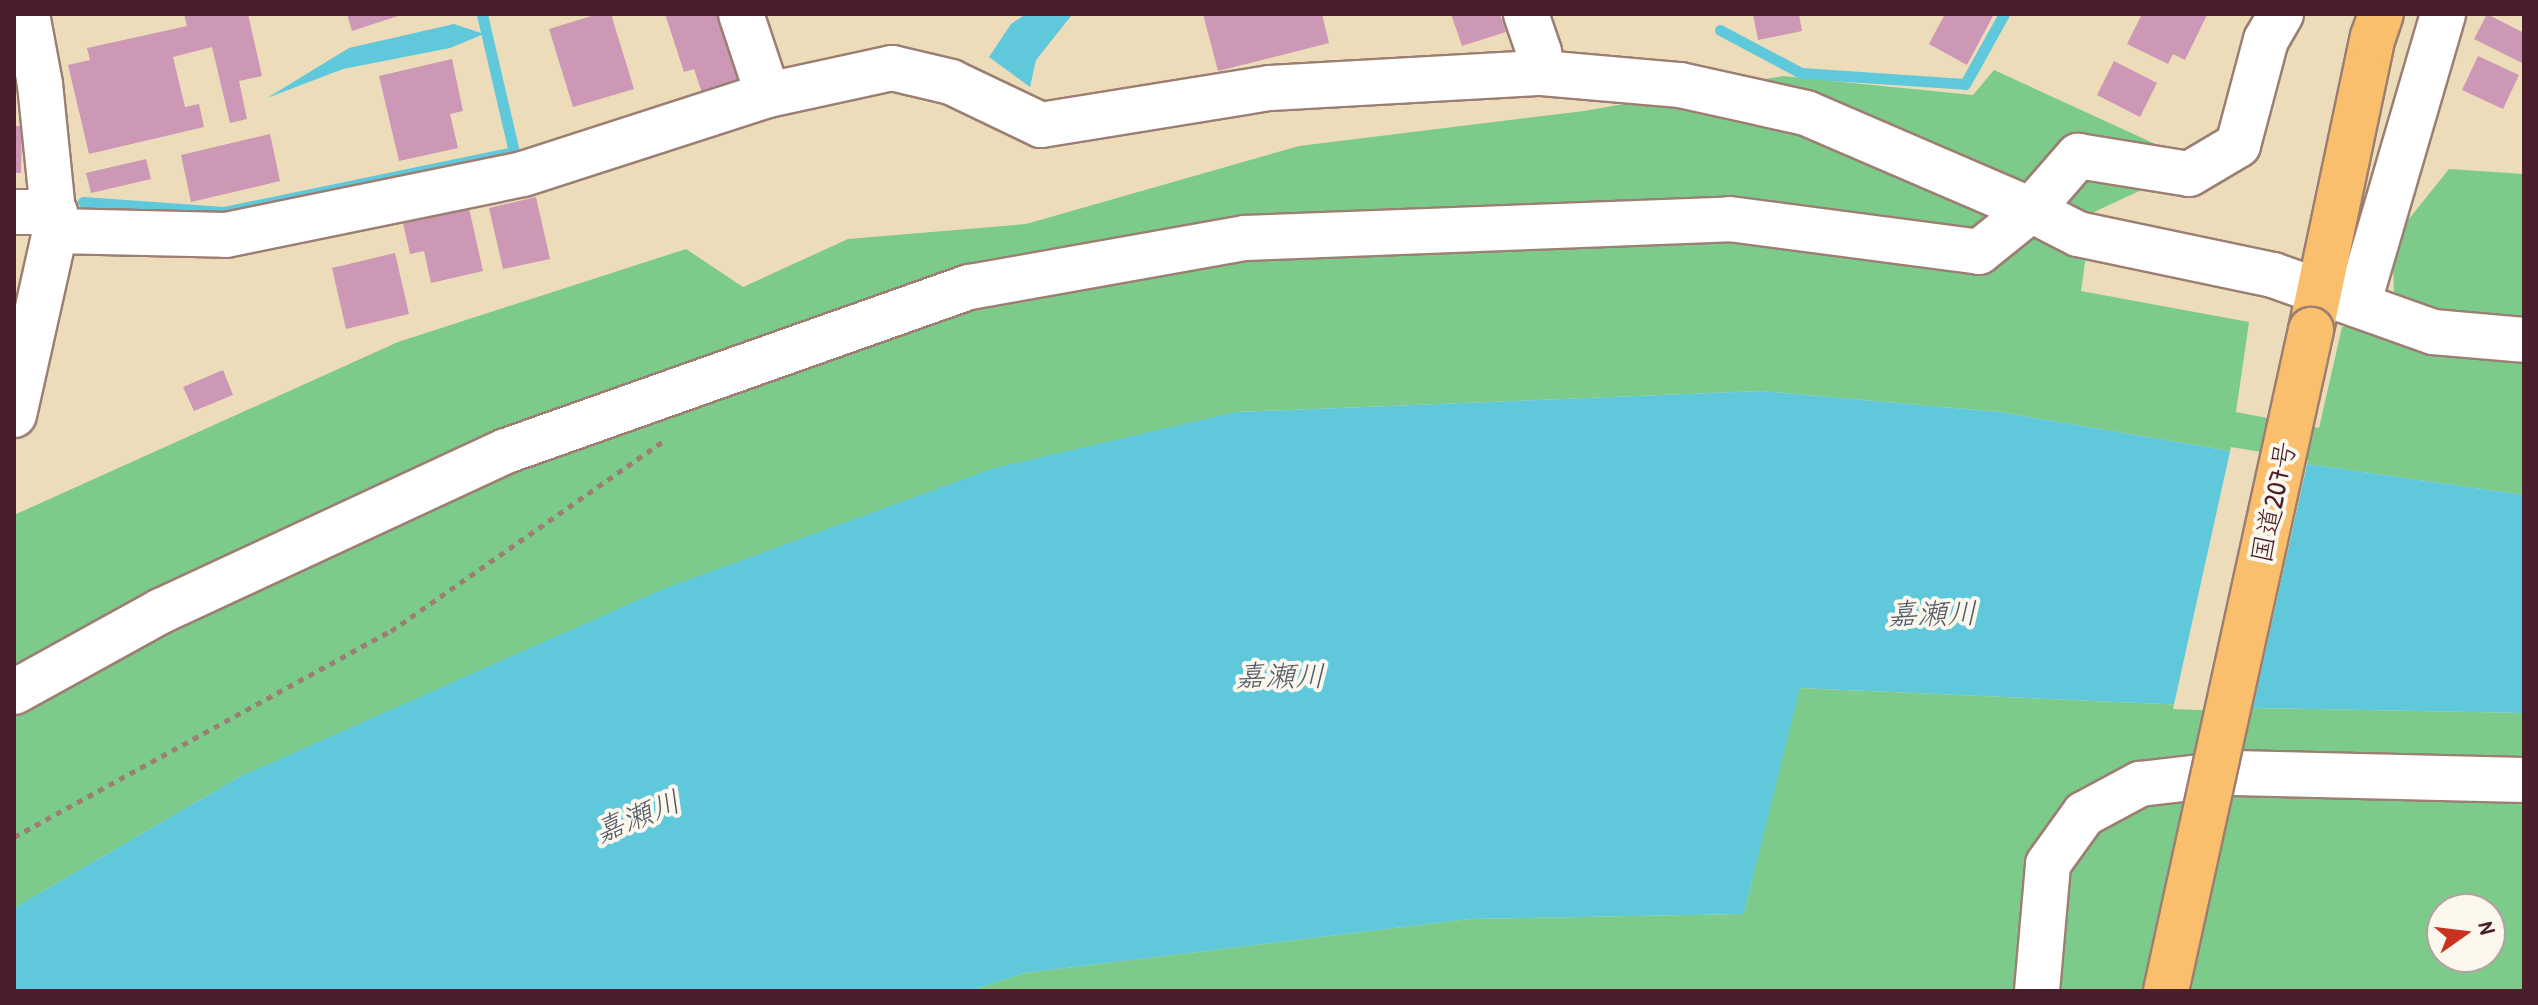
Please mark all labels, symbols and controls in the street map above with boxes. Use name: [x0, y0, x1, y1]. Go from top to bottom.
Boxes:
street label: 国道207号: [2244, 438, 2302, 566]
water label: 嘉瀬川: [1887, 594, 1977, 632]
water label: 嘉瀬川: [1235, 657, 1325, 693]
water label: 嘉瀬川: [589, 782, 685, 850]
north arrow: [2426, 893, 2506, 973]
text: N: [2471, 918, 2503, 937]

